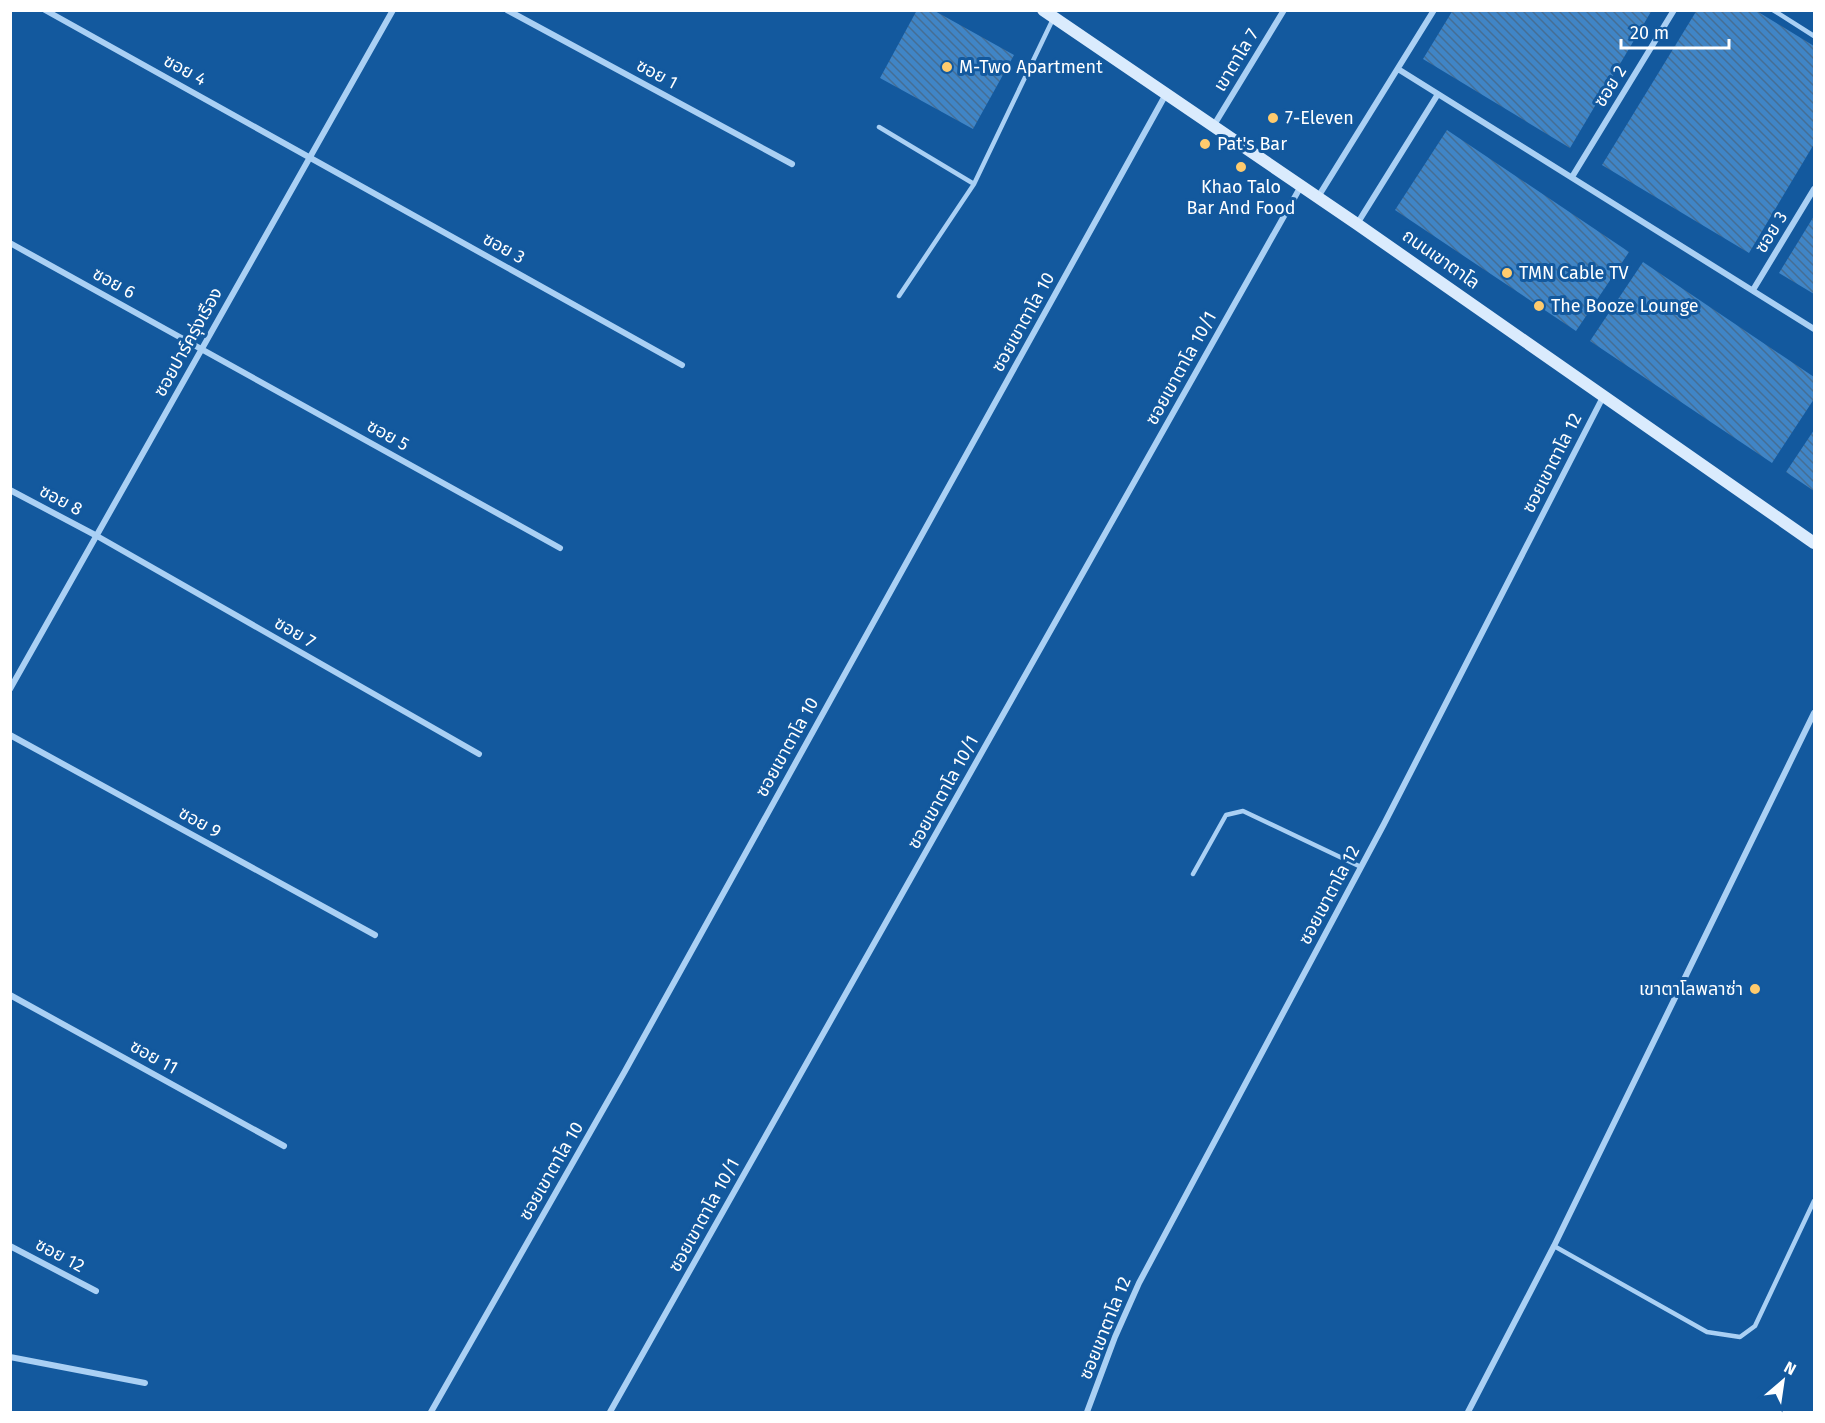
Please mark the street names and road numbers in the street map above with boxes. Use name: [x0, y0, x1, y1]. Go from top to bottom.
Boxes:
street label: เขาตาโล 7: [1209, 25, 1263, 95]
street label: ซอย 4: [160, 49, 211, 91]
street label: ซอย 1: [633, 54, 681, 94]
street label: ซอย 2: [1589, 61, 1631, 111]
street label: ซอย 3: [1750, 207, 1792, 257]
street label: ถนนเขาตาโล: [1398, 224, 1484, 294]
street label: ซอย 3: [479, 228, 529, 268]
street label: ซอย 6: [89, 262, 139, 304]
street label: ซอยเขาตาโล 10: [987, 268, 1059, 376]
street label: ซอยปาร์ครุ่งเรือง: [149, 284, 227, 400]
street label: ซอยเขาตาโล 10/1: [1141, 307, 1221, 429]
street label: ซอยเขาตาโล 12: [1517, 409, 1587, 517]
street label: ซอย 5: [363, 415, 413, 455]
street label: ซอย 8: [36, 480, 86, 520]
street label: ซอย 7: [271, 612, 319, 652]
street label: ซอยเขาตาโล 10: [751, 693, 823, 801]
street label: ซอยเขาตาโล 10/1: [903, 731, 983, 853]
street label: ซอย 9: [175, 801, 225, 843]
street label: ซอยเขาตาโล 12: [1294, 842, 1364, 948]
street label: ซอย 11: [126, 1035, 182, 1079]
street label: ซอยเขาตาโล 10: [514, 1118, 588, 1224]
street label: ซอยเขาตาโล 10/1: [664, 1154, 744, 1276]
street label: ซอย 12: [32, 1233, 88, 1277]
street label: ซอยเขาตาโล 12: [1074, 1273, 1136, 1383]

